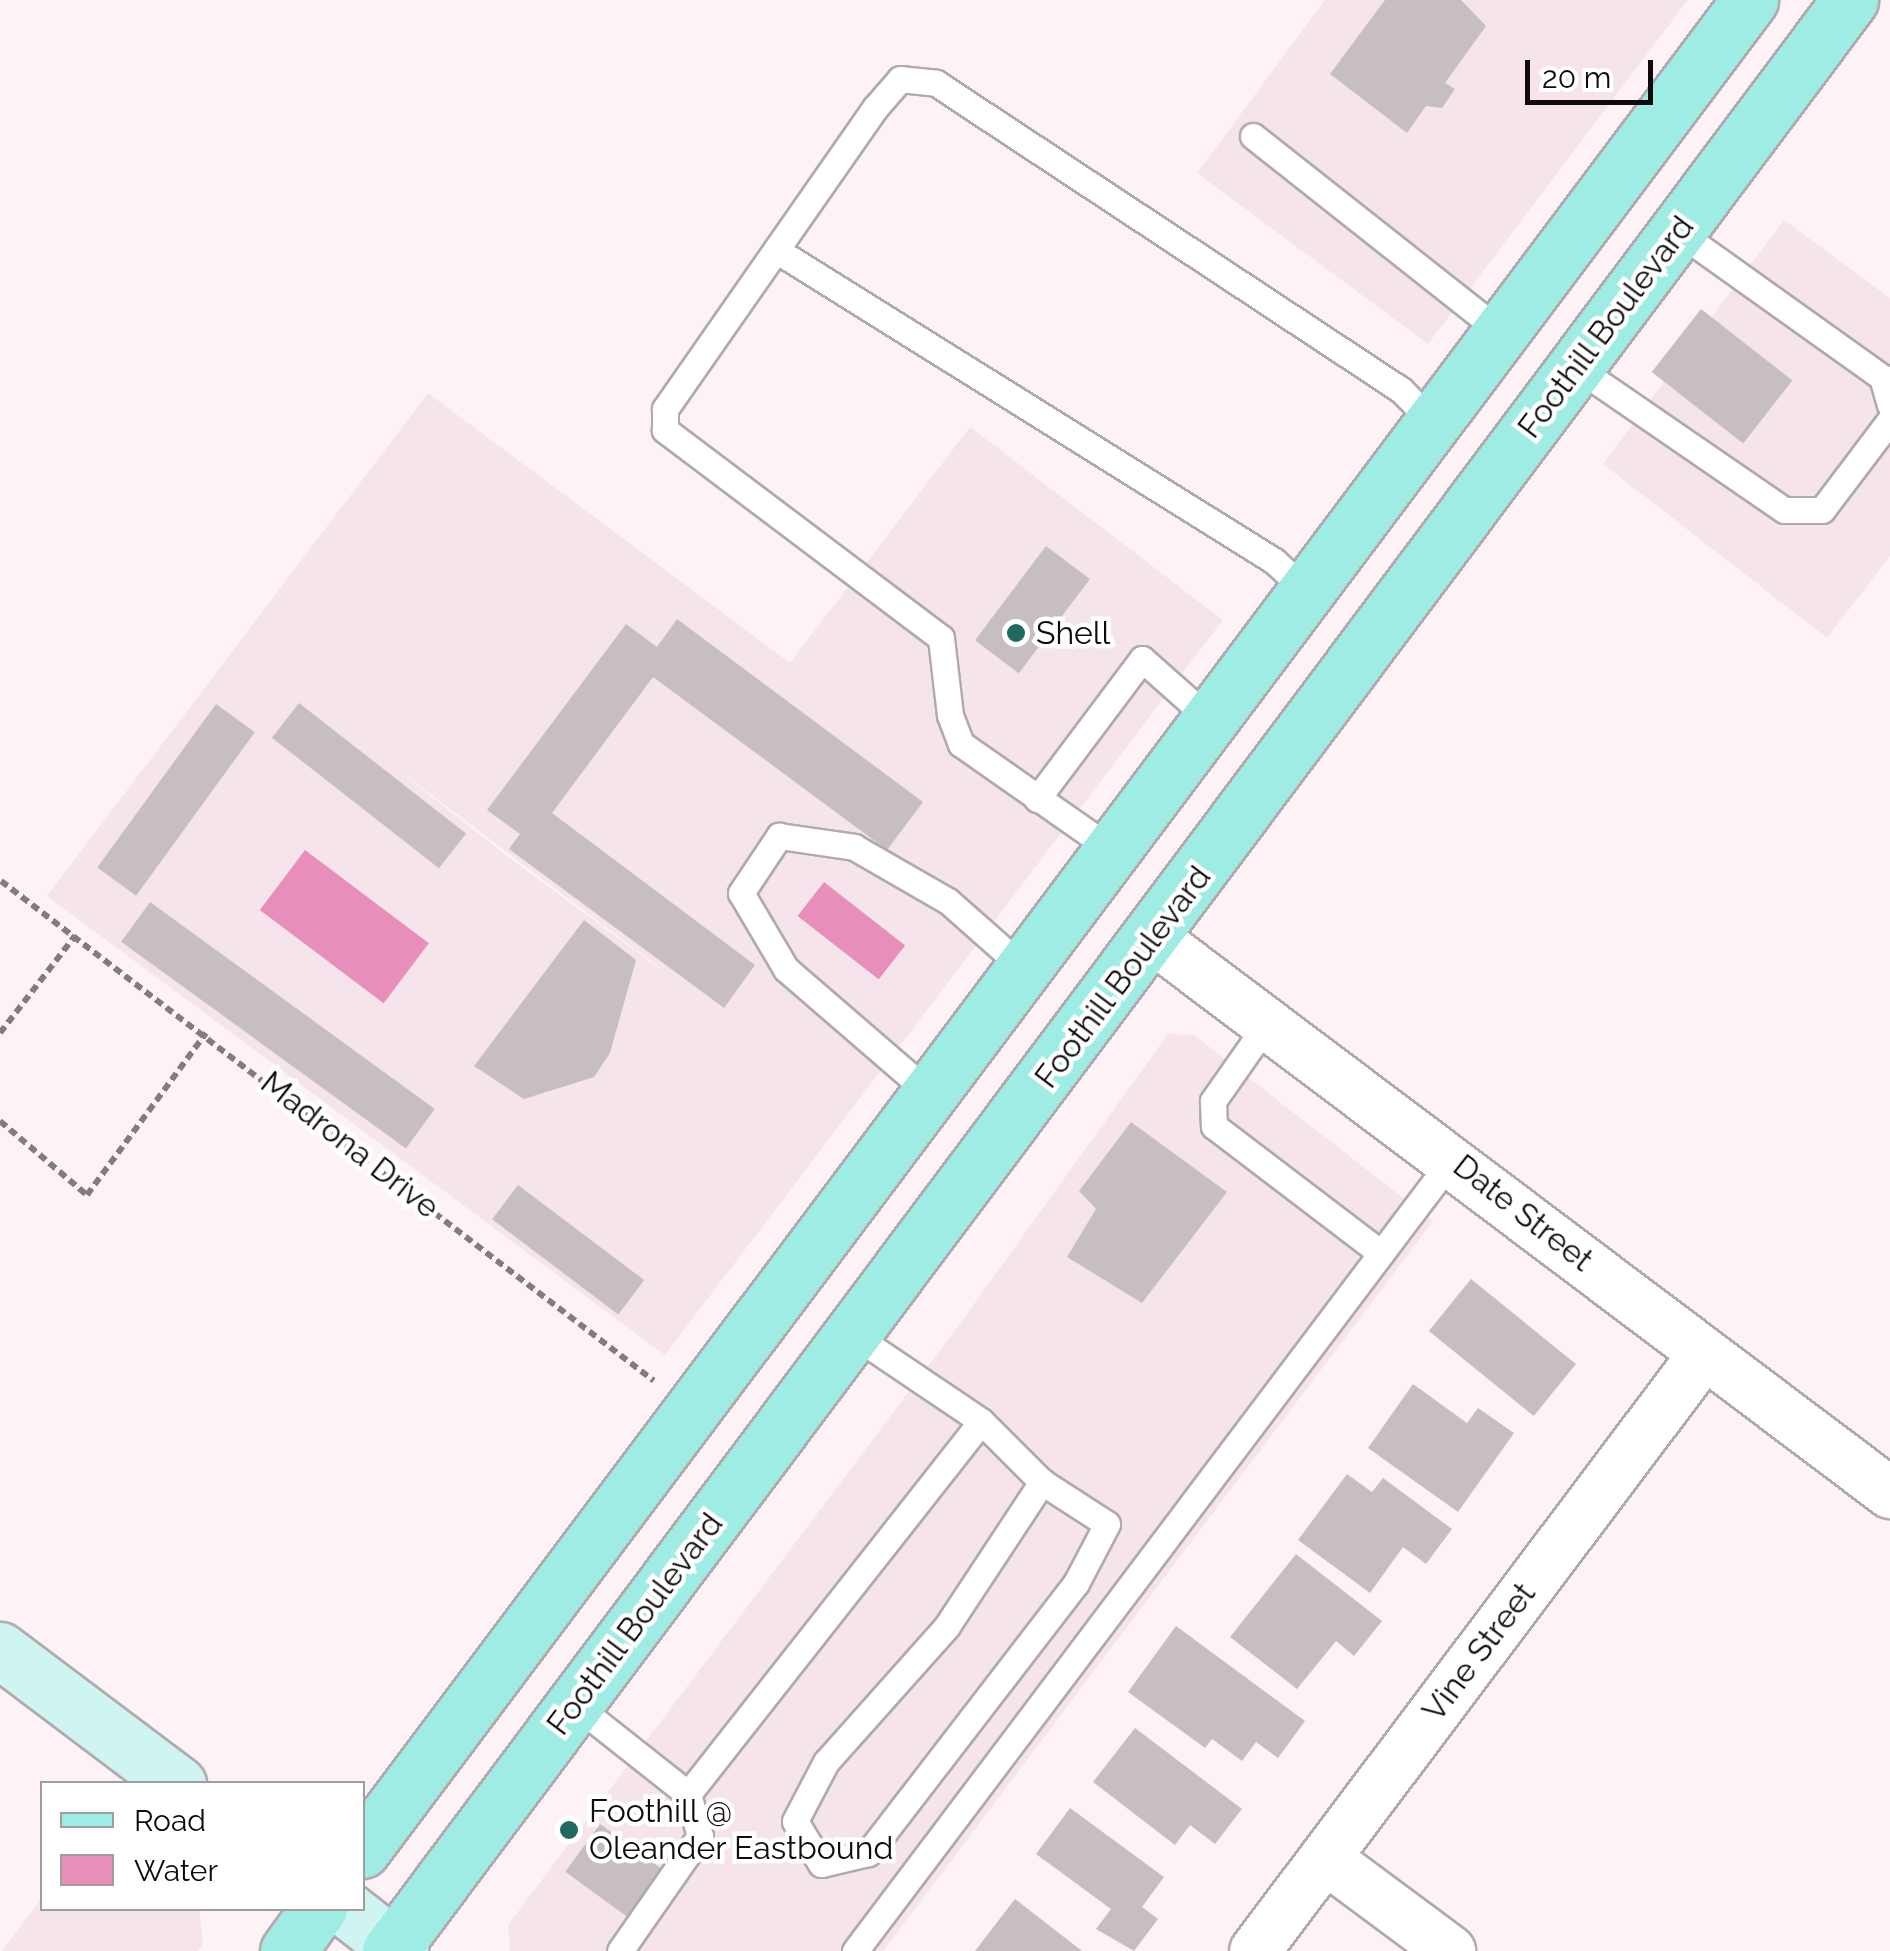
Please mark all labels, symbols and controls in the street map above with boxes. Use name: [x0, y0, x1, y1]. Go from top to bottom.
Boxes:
scale bar: [1530, 40, 1658, 102]
text: 20 m: [1542, 60, 1611, 95]
street label: Foothill Boulevard: [1510, 208, 1702, 446]
place label: Shell: [1036, 614, 1110, 652]
marker: Shell: [1005, 622, 1027, 644]
street label: Foothill Boulevard: [1027, 858, 1219, 1096]
street label: Madrona Drive: [253, 1063, 447, 1227]
street label: Date Street: [1446, 1147, 1600, 1279]
street label: Foothill Boulevard: [539, 1505, 731, 1743]
street label: Vine Street: [1415, 1575, 1543, 1729]
legend: [40, 1781, 365, 1911]
place label: Foothill @ Oleander Eastbound: [589, 1793, 894, 1868]
text: Road: [134, 1803, 206, 1838]
marker: Foothill @ Oleander Eastbound: [558, 1819, 580, 1841]
text: Water: [134, 1853, 218, 1888]

